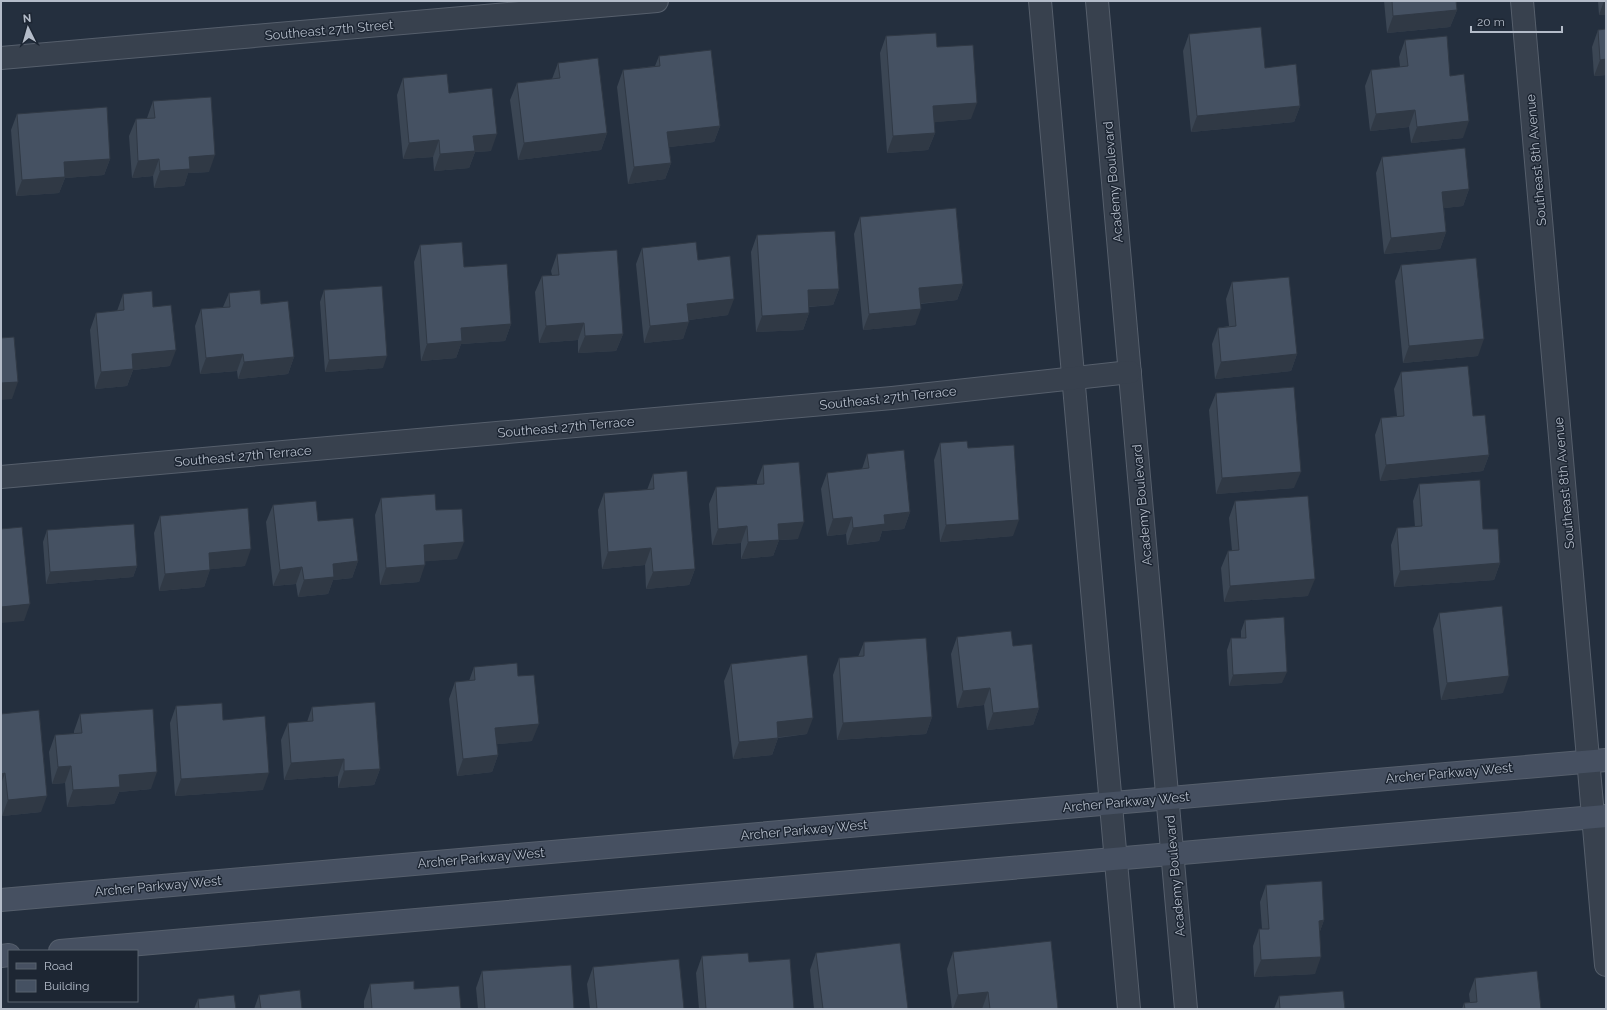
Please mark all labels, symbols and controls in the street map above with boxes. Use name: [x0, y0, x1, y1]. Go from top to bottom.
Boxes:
north arrow: [8, 8, 48, 48]
scale bar: [1471, 8, 1562, 34]
text: N: [22, 12, 32, 25]
text: 20 m: [1477, 15, 1505, 29]
street label: Southeast 27th Street: [264, 17, 395, 43]
street label: Southeast 8th Avenue: [1523, 93, 1549, 226]
street label: Academy Boulevard: [1100, 121, 1126, 243]
street label: Southeast 27th Terrace: [819, 383, 958, 413]
street label: Southeast 27th Terrace: [497, 414, 636, 440]
street label: Southeast 8th Avenue: [1551, 416, 1577, 549]
street label: Southeast 27th Terrace: [174, 443, 313, 469]
street label: Academy Boulevard: [1129, 444, 1155, 566]
street label: Archer Parkway West: [1385, 760, 1514, 786]
street label: Archer Parkway West: [1062, 789, 1191, 815]
street label: Academy Boulevard: [1162, 815, 1188, 937]
street label: Archer Parkway West: [740, 817, 869, 843]
street label: Archer Parkway West: [417, 845, 546, 871]
street label: Archer Parkway West: [94, 873, 223, 899]
legend: [8, 950, 138, 1002]
text: Road: [44, 959, 73, 973]
text: Building: [44, 979, 90, 993]

